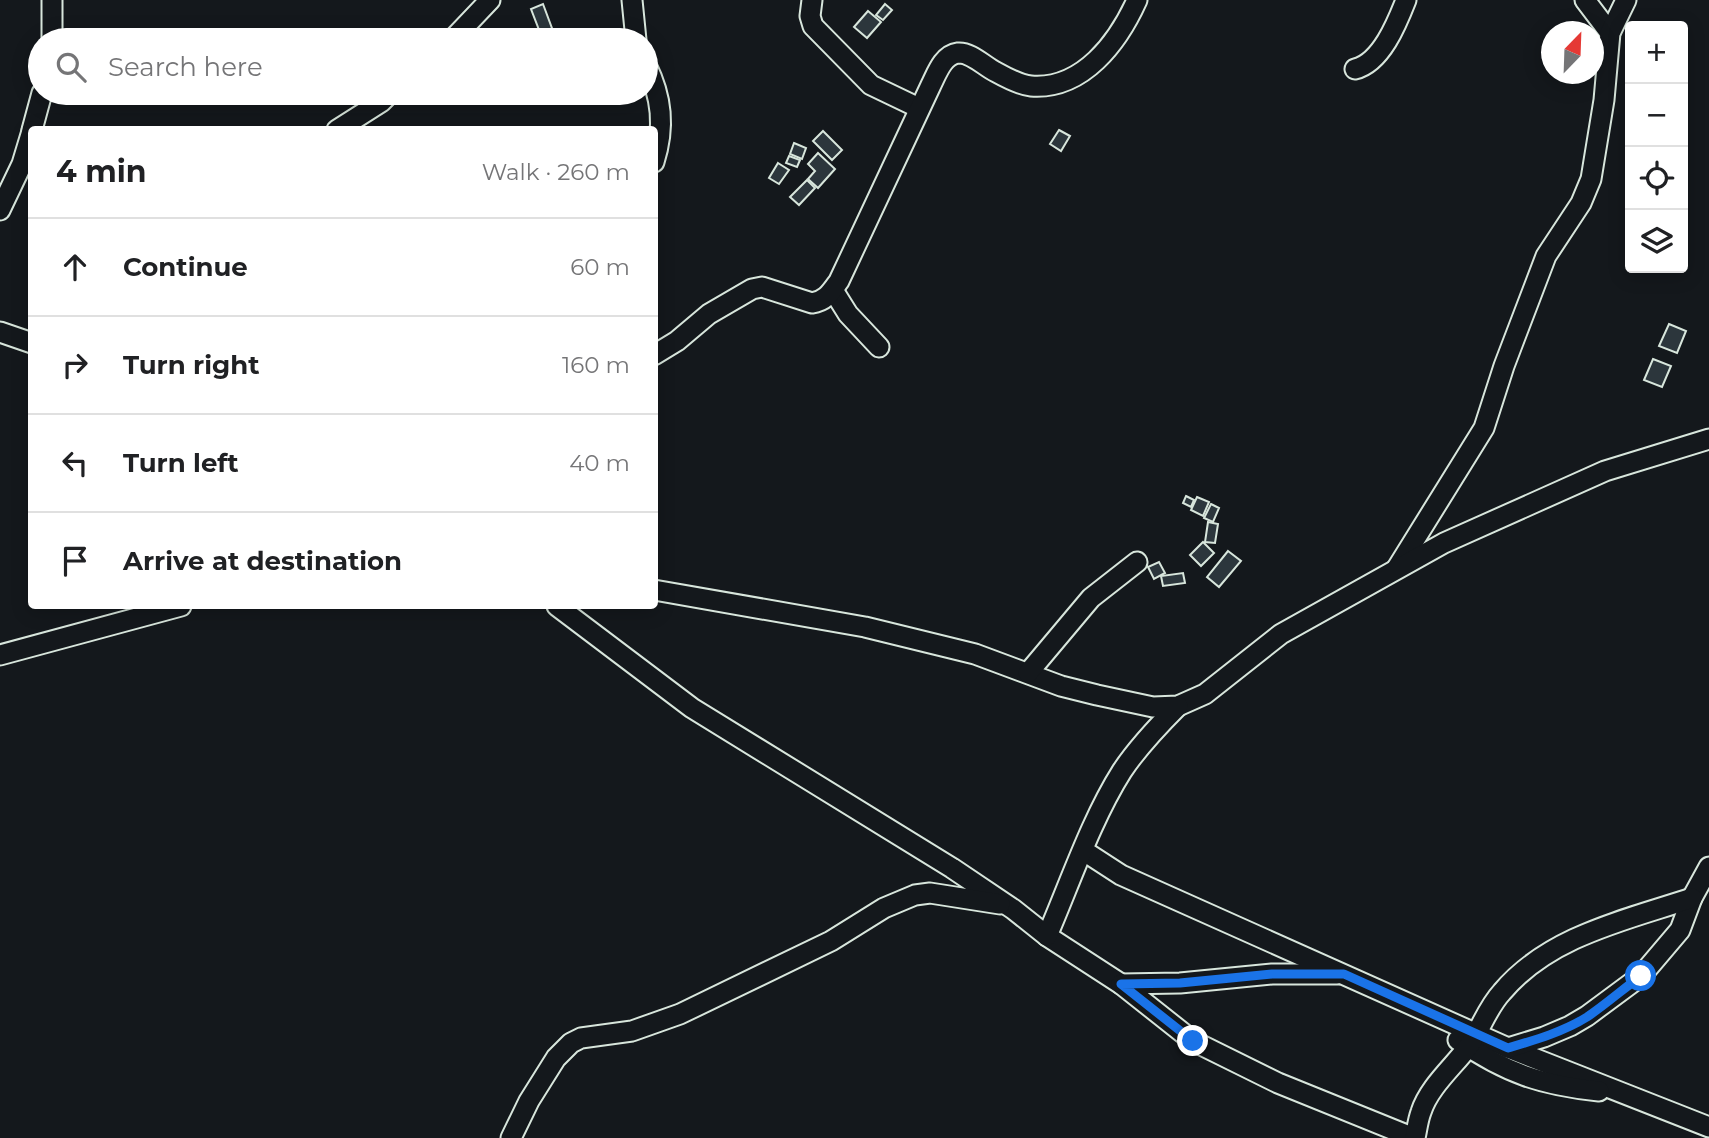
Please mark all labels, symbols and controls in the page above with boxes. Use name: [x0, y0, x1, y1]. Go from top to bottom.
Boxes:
north arrow: [1541, 21, 1604, 84]
map controls: [1625, 21, 1688, 273]
button: +: [1625, 21, 1688, 84]
search box: [28, 28, 658, 105]
icon: search: [52, 48, 90, 86]
text: Search here: [108, 51, 263, 83]
button: −: [1625, 84, 1688, 147]
button: locate: [1625, 147, 1688, 210]
text: 4 min: [56, 153, 146, 190]
text: Walk · 260 m: [482, 158, 630, 186]
button: layers: [1625, 210, 1688, 273]
icon: ahead: [56, 248, 94, 286]
text: Continue: [123, 251, 248, 283]
text: 60 m: [570, 253, 630, 281]
icon: right: [56, 346, 94, 384]
text: Turn right: [123, 349, 259, 381]
text: 160 m: [562, 351, 630, 379]
icon: left: [56, 444, 94, 482]
text: Turn left: [123, 447, 239, 479]
text: 40 m: [569, 449, 630, 477]
icon: arrive: [56, 542, 94, 580]
text: Arrive at destination: [123, 545, 402, 577]
route start: [1625, 960, 1656, 991]
route end: [1177, 1025, 1208, 1056]

